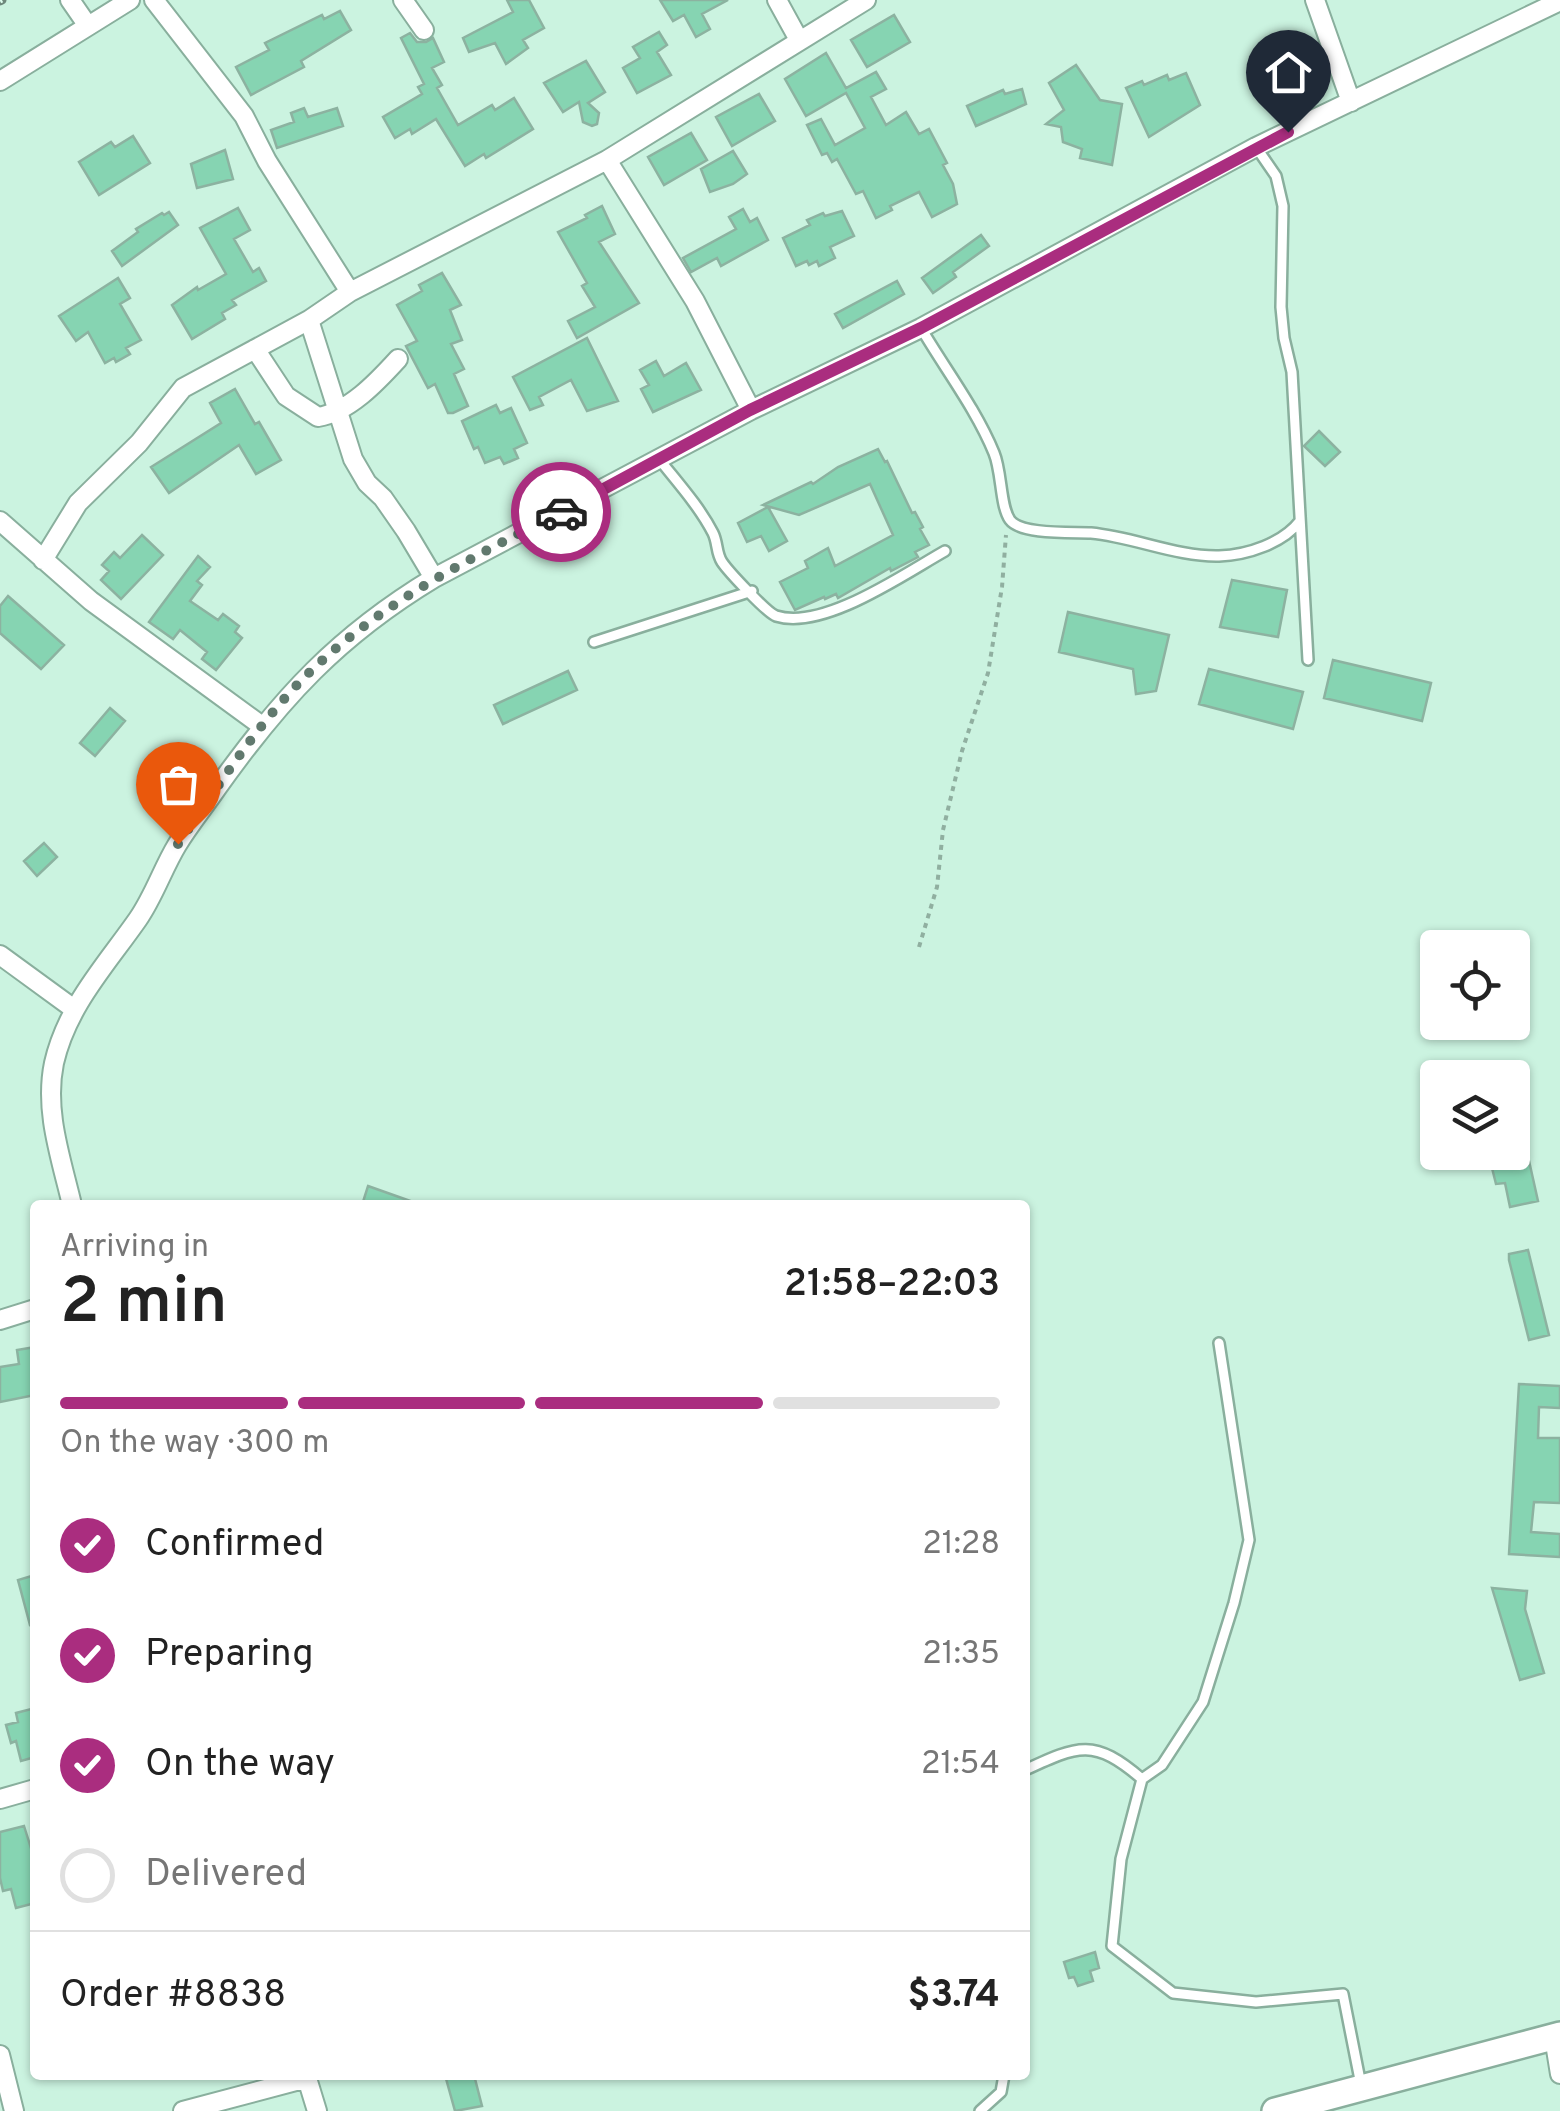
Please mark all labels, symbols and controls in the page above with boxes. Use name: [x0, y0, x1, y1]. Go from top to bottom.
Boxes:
pin: [1246, 30, 1331, 133]
icon: home: [1261, 45, 1316, 100]
courier: [511, 462, 611, 562]
icon: car: [534, 485, 589, 540]
pin: [136, 742, 221, 845]
icon: bag: [151, 757, 206, 812]
map controls: [1420, 930, 1530, 1170]
button: locate: [1420, 930, 1530, 1040]
button: layers: [1420, 1060, 1530, 1170]
text: Arriving in: [60, 1228, 209, 1268]
text: 21:58–22:03: [784, 1261, 1000, 1310]
text: 2 min: [60, 1264, 228, 1346]
text: On the way · 300 m: [60, 1424, 329, 1464]
icon: check: [60, 1518, 115, 1573]
text: Confirmed: [145, 1521, 324, 1570]
text: 21:28: [922, 1525, 1000, 1565]
icon: check: [60, 1628, 115, 1683]
text: Preparing: [145, 1631, 314, 1680]
text: 21:35: [922, 1635, 1000, 1675]
icon: check: [60, 1738, 115, 1793]
text: On the way: [145, 1741, 335, 1790]
text: 21:54: [921, 1745, 1000, 1785]
text: Delivered: [145, 1851, 307, 1900]
text: Order #8838: [60, 1972, 286, 2021]
text: $3.74: [907, 1972, 1000, 2021]

